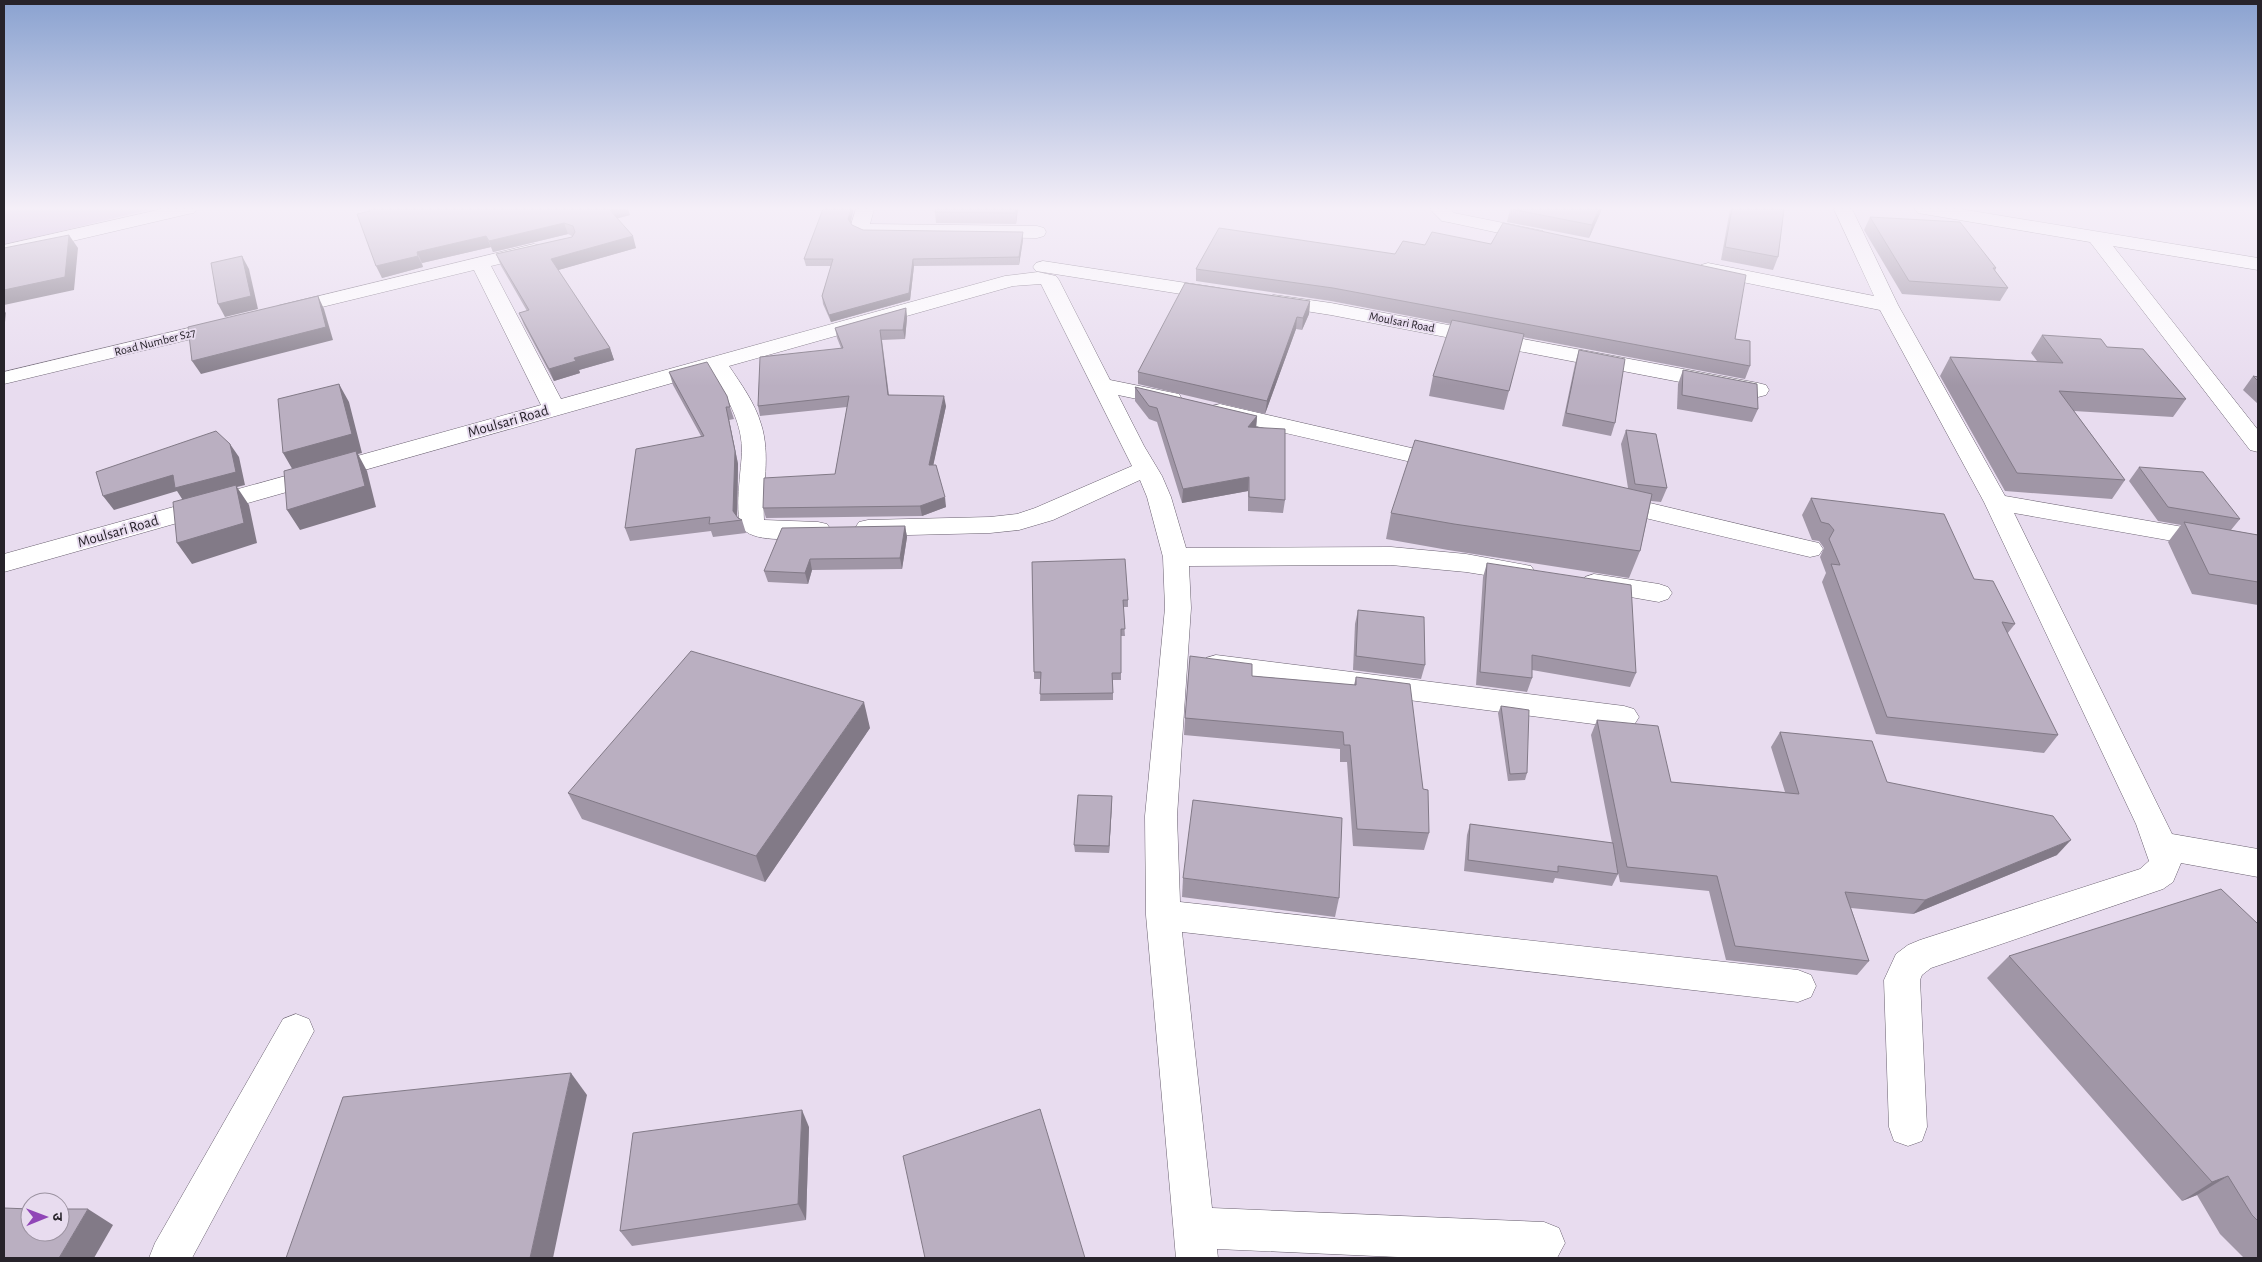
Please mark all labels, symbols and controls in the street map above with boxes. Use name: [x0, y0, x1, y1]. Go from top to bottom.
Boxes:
street label: Moulsari Road: [1368, 310, 1436, 334]
street label: Road Number S27: [113, 326, 197, 358]
street label: Moulsari Road: [466, 403, 550, 440]
street label: Moulsari Road: [76, 513, 160, 550]
north arrow: [20, 1192, 70, 1242]
text: उ: [50, 1213, 64, 1222]

